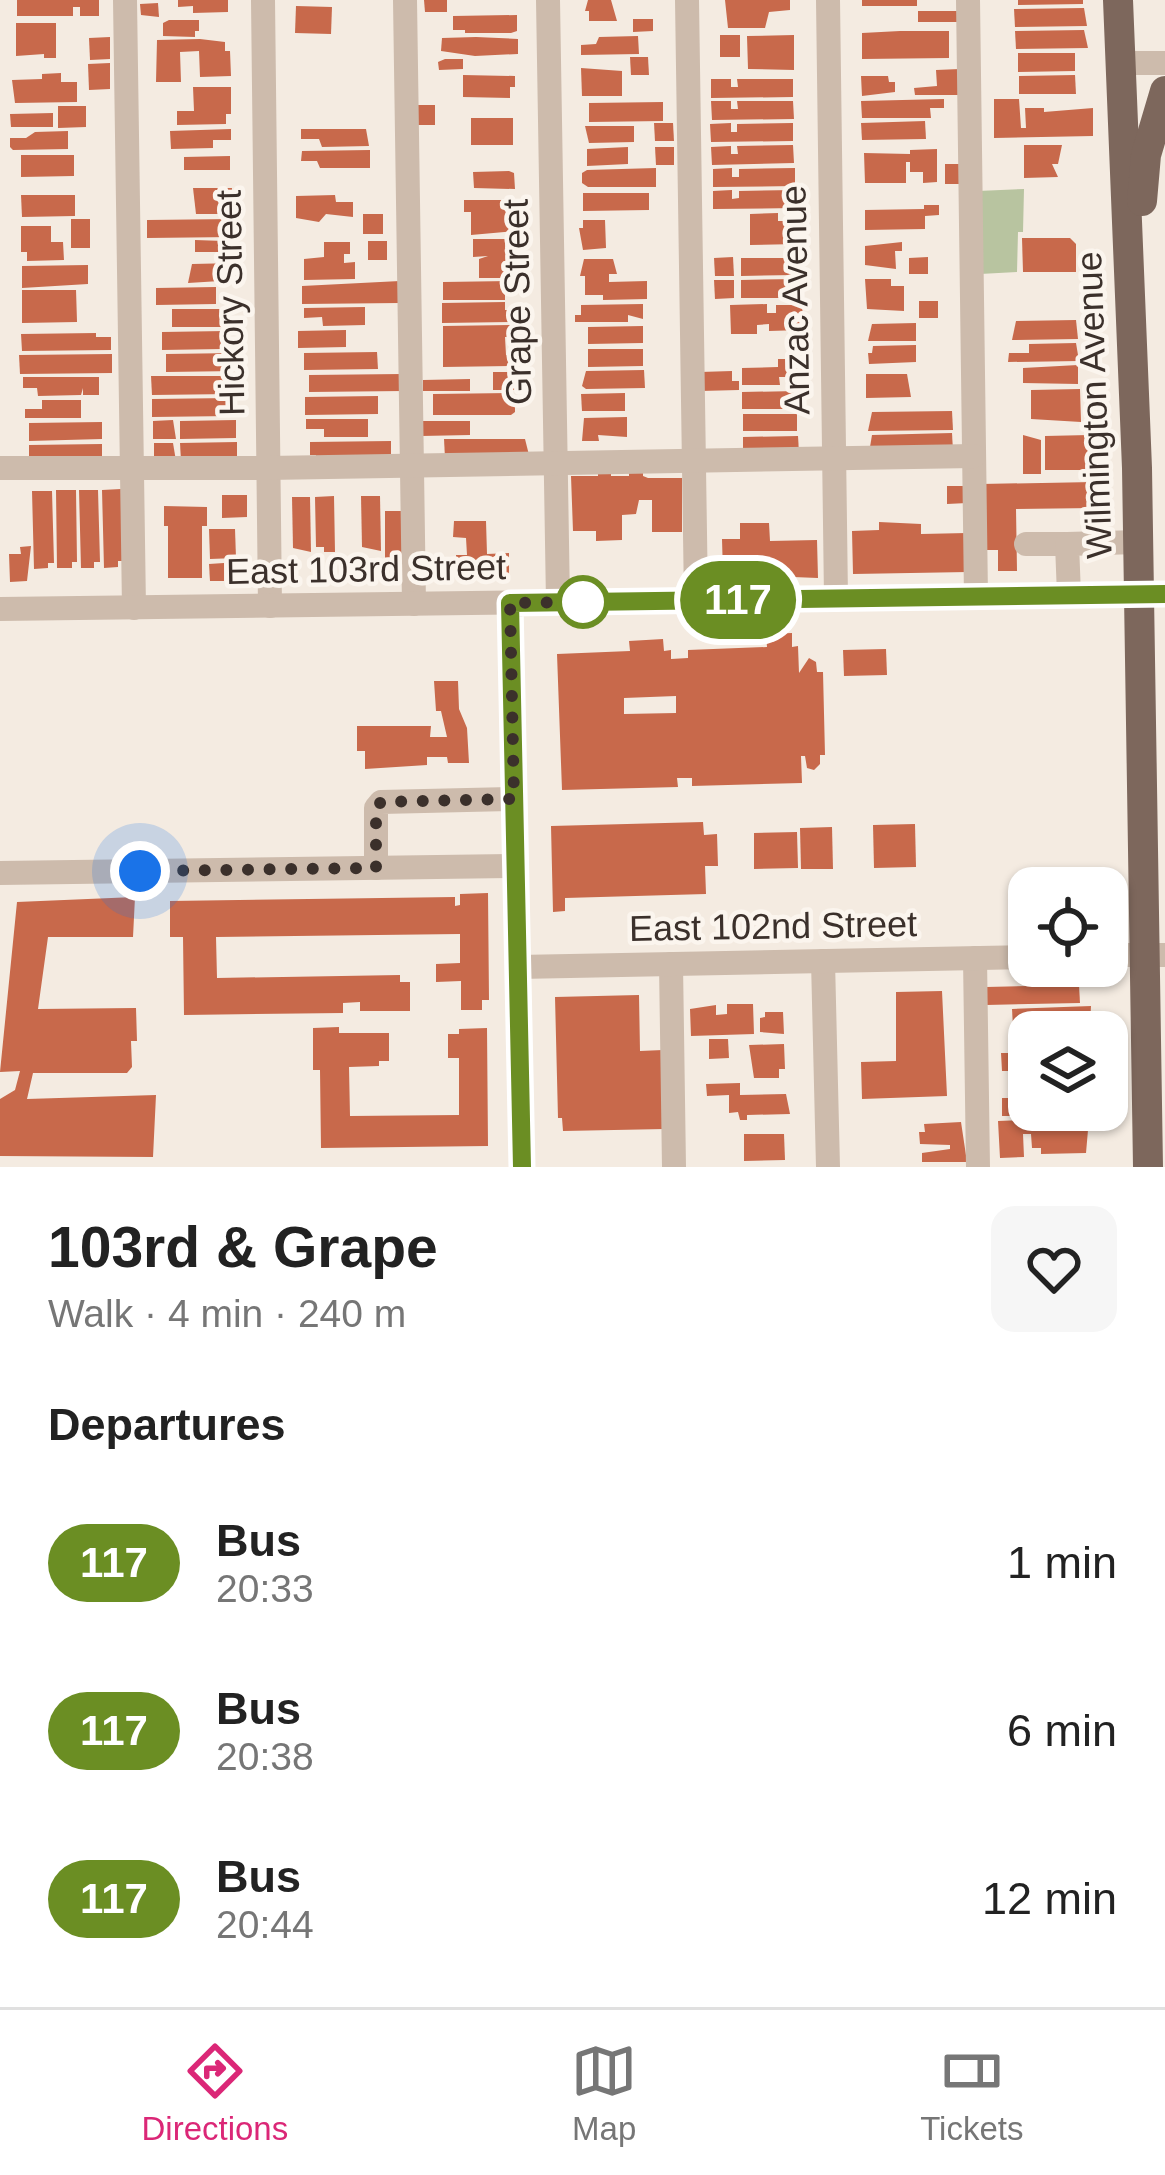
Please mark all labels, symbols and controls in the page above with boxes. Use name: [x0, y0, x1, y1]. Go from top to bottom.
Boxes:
street label: Anzac Avenue: [773, 185, 817, 415]
street label: Hickory Street: [208, 190, 252, 416]
street label: Grape Street: [495, 199, 539, 405]
street label: Wilmington Avenue: [1068, 251, 1120, 559]
street label: East 103rd Street: [226, 546, 506, 592]
line badge: 117: [669, 561, 807, 639]
text: 117: [704, 576, 772, 623]
unlabelled marker: [558, 577, 608, 627]
your location: [110, 841, 170, 901]
map controls: [1008, 867, 1128, 1131]
button: locate: [1008, 867, 1128, 987]
street label: East 102nd Street: [629, 903, 917, 949]
button: layers: [1008, 1011, 1128, 1131]
button: heart: [991, 1206, 1117, 1332]
text: 103rd & Grape: [48, 1215, 438, 1279]
text: Walk · 4 min · 240 m: [48, 1292, 406, 1335]
text: Departures: [48, 1399, 286, 1450]
text: Bus: [216, 1515, 301, 1566]
text: 1 min: [1007, 1537, 1117, 1588]
text: 117: [80, 1539, 148, 1586]
text: 20:33: [216, 1567, 314, 1610]
text: Bus: [216, 1683, 301, 1734]
text: 6 min: [1007, 1705, 1117, 1756]
text: 117: [80, 1707, 148, 1754]
text: 20:38: [216, 1735, 314, 1778]
text: Bus: [216, 1851, 301, 1902]
text: 12 min: [982, 1873, 1117, 1924]
text: 117: [80, 1875, 148, 1922]
text: 20:44: [216, 1903, 314, 1946]
tab: Directions: [141, 2038, 288, 2148]
tab: Map: [571, 2038, 637, 2148]
tab: Tickets: [920, 2038, 1023, 2148]

